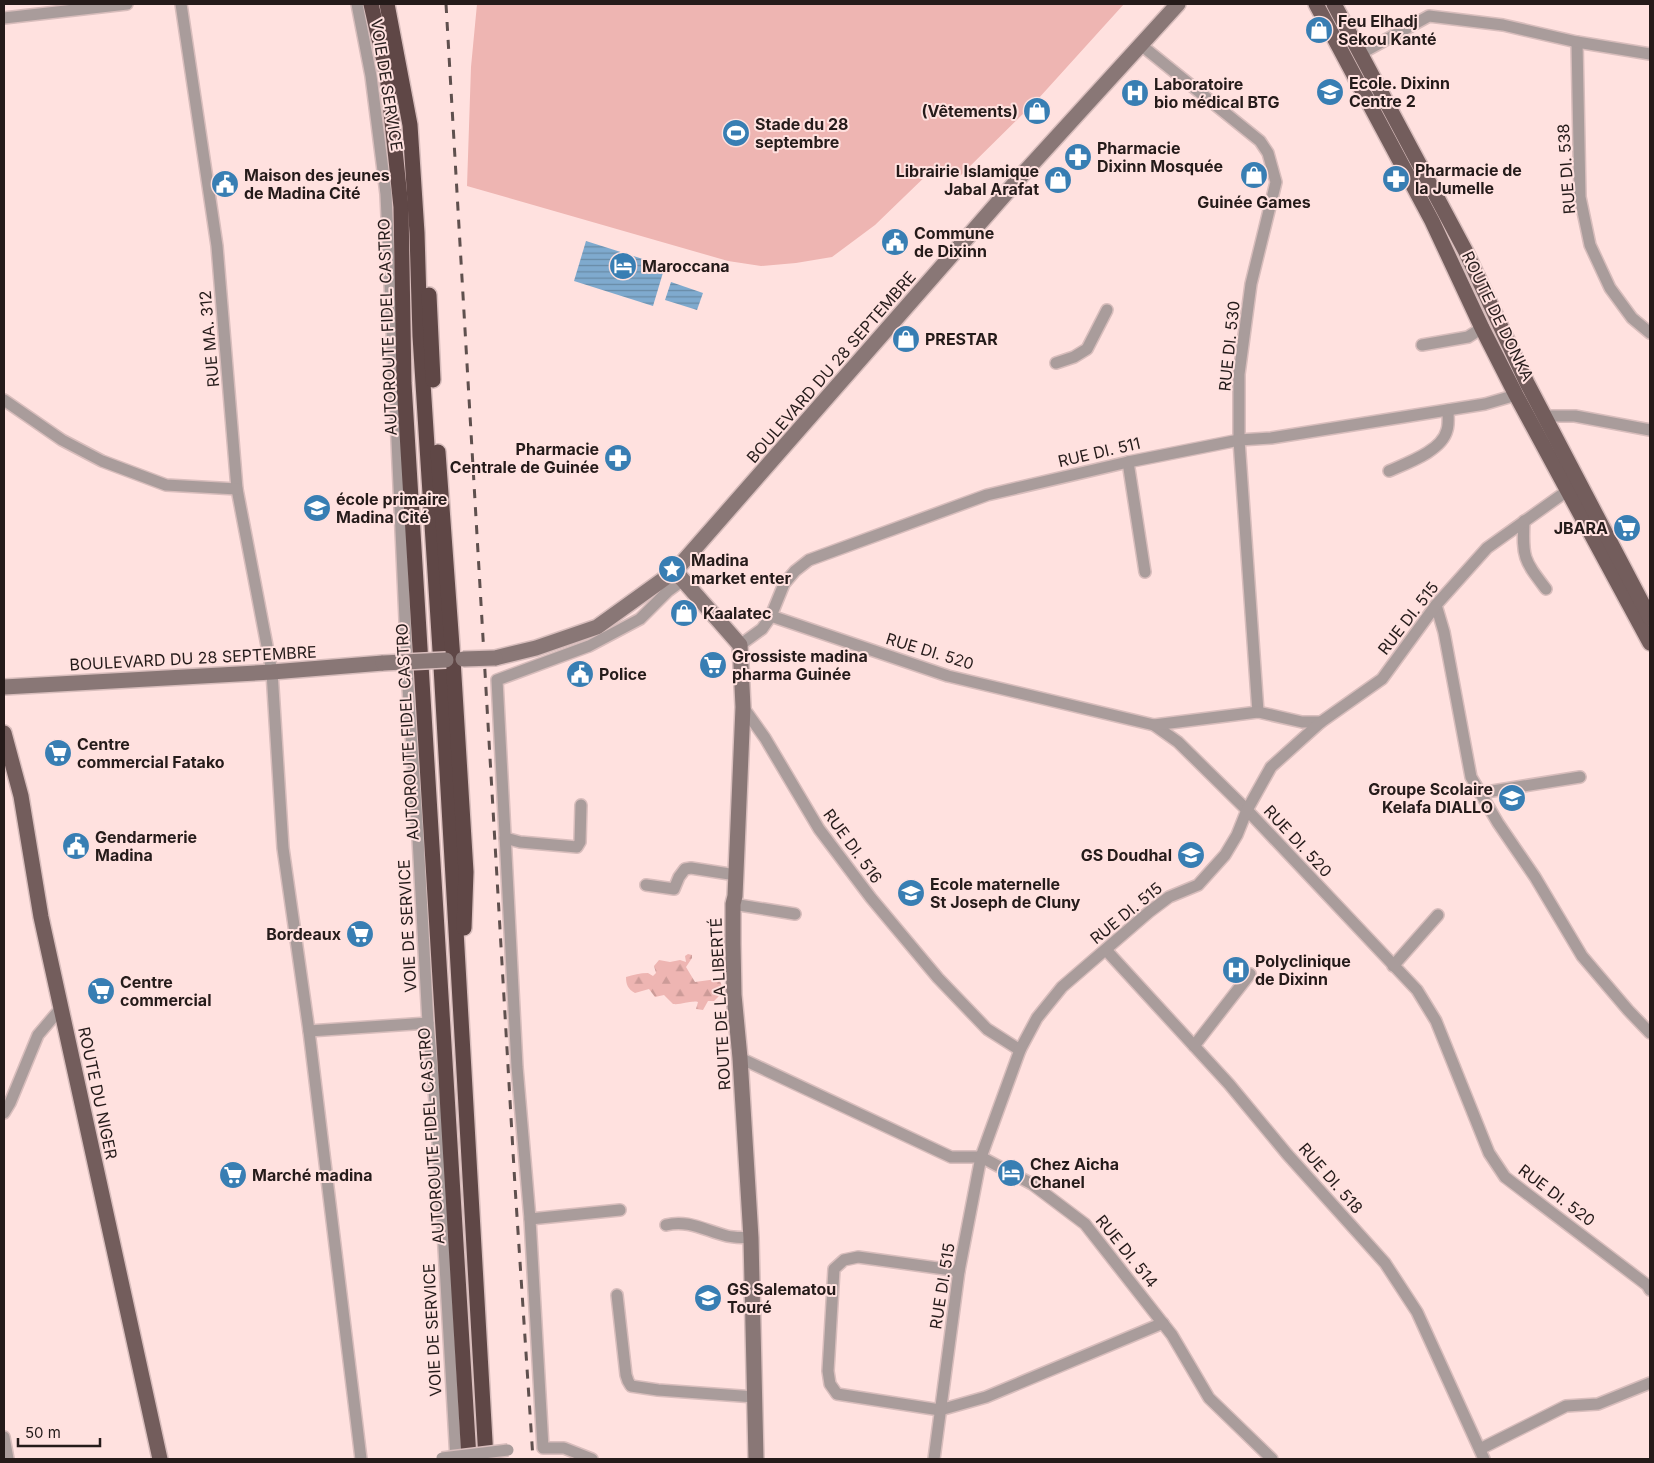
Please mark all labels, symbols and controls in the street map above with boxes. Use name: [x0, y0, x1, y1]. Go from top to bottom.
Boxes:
place label: Feu Elhadj Sekou Kanté: [1338, 11, 1436, 49]
shop icon: Feu Elhadj Sekou Kanté: [1304, 15, 1334, 45]
street label: VOIE DE SERVICE: [367, 18, 407, 152]
place label: Ecole. Dixinn Centre 2: [1349, 73, 1450, 111]
place label: Laboratoire bio médical BTG: [1154, 74, 1279, 112]
school or university icon: Ecole. Dixinn Centre 2: [1315, 77, 1345, 107]
hospital icon: Laboratoire bio médical BTG: [1120, 78, 1150, 108]
shop icon: (Vêtements): [1022, 96, 1052, 126]
place label: (Vêtements): [921, 101, 1018, 121]
place label: Stade du 28 septembre: [755, 114, 848, 152]
sports icon: Stade du 28 septembre: [721, 118, 751, 148]
street label: RUE DI. 538: [1553, 123, 1579, 215]
place label: Pharmacie Dixinn Mosquée: [1097, 138, 1223, 176]
pharmacy icon: Pharmacie Dixinn Mosquée: [1063, 142, 1093, 172]
shop icon: Guinée Games: [1239, 160, 1269, 190]
place label: Pharmacie de la Jumelle: [1415, 160, 1522, 198]
place label: Librairie Islamique Jabal Arafat: [896, 161, 1039, 199]
pharmacy icon: Pharmacie de la Jumelle: [1381, 164, 1411, 194]
place label: Maison des jeunes de Madina Cité: [244, 165, 390, 203]
shop icon: Librairie Islamique Jabal Arafat: [1043, 165, 1073, 195]
public building icon: Maison des jeunes de Madina Cité: [210, 169, 240, 199]
place label: Guinée Games: [1197, 192, 1311, 212]
street label: AUTOROUTE FIDEL CASTRO: [373, 218, 401, 436]
place label: Commune de Dixinn: [914, 223, 994, 261]
public building icon: Commune de Dixinn: [880, 227, 910, 257]
street label: ROUTE DE DONKA: [1458, 248, 1538, 384]
hotel icon: Maroccana: [608, 251, 638, 281]
place label: Maroccana: [642, 256, 730, 276]
street label: BOULEVARD DU 28 SEPTEMBRE: [742, 267, 920, 467]
street label: RUE MA. 312: [195, 290, 223, 388]
street label: RUE DI. 530: [1214, 300, 1244, 392]
shop icon: PRESTAR: [891, 324, 921, 354]
place label: PRESTAR: [925, 329, 998, 349]
street label: RUE DI. 511: [1056, 433, 1142, 471]
place label: Pharmacie Centrale de Guinée: [450, 439, 599, 477]
pharmacy icon: Pharmacie Centrale de Guinée: [603, 443, 633, 473]
place label: école primaire Madina Cité: [336, 489, 447, 527]
school or university icon: école primaire Madina Cité: [302, 493, 332, 523]
supermarket icon: JBARA: [1612, 513, 1642, 543]
place label: JBARA: [1554, 518, 1608, 538]
place label: Madina market enter: [691, 550, 791, 588]
place icon: Madina market enter: [657, 554, 687, 584]
street label: RUE DI. 515: [1373, 577, 1443, 659]
shop icon: Kaalatec: [669, 598, 699, 628]
place label: Kaalatec: [703, 603, 771, 623]
street label: AUTOROUTE FIDEL CASTRO: [391, 623, 423, 841]
street label: RUE DI. 520: [884, 628, 976, 674]
street label: BOULEVARD DU 28 SEPTEMBRE: [69, 642, 317, 674]
place label: Grossiste madina pharma Guinée: [732, 646, 868, 684]
supermarket icon: Grossiste madina pharma Guinée: [698, 650, 728, 680]
public building icon: Police: [565, 659, 595, 689]
place label: Police: [599, 664, 647, 684]
place label: Centre commercial Fatako: [77, 734, 225, 772]
supermarket icon: Centre commercial Fatako: [43, 738, 73, 768]
place label: Groupe Scolaire Kelafa DIALLO: [1368, 779, 1493, 817]
school or university icon: Groupe Scolaire Kelafa DIALLO: [1497, 783, 1527, 813]
street label: RUE DI. 520: [1260, 801, 1336, 881]
street label: RUE DI. 516: [819, 805, 887, 887]
place label: Gendarmerie Madina: [95, 827, 197, 865]
public building icon: Gendarmerie Madina: [61, 831, 91, 861]
school or university icon: GS Doudhal: [1176, 840, 1206, 870]
place label: GS Doudhal: [1081, 845, 1172, 865]
street label: VOIE DE SERVICE: [394, 859, 420, 993]
place label: Ecole maternelle St Joseph de Cluny: [930, 874, 1081, 912]
school or university icon: Ecole maternelle St Joseph de Cluny: [896, 878, 926, 908]
street label: RUE DI. 515: [1086, 878, 1166, 948]
street label: ROUTE DE LA LIBERTÉ: [705, 917, 735, 1091]
supermarket icon: Bordeaux: [345, 919, 375, 949]
place label: Bordeaux: [266, 924, 341, 944]
place label: Polyclinique de Dixinn: [1255, 951, 1351, 989]
hospital icon: Polyclinique de Dixinn: [1221, 955, 1251, 985]
place label: Centre commercial: [120, 972, 211, 1010]
supermarket icon: Centre commercial: [86, 976, 116, 1006]
street label: ROUTE DU NIGER: [74, 1025, 122, 1161]
street label: AUTOROUTE FIDEL CASTRO: [413, 1027, 449, 1245]
street label: RUE DI. 518: [1295, 1138, 1367, 1218]
place label: Chez Aicha Chanel: [1030, 1154, 1119, 1192]
hotel icon: Chez Aicha Chanel: [996, 1158, 1026, 1188]
supermarket icon: Marché madina: [218, 1160, 248, 1190]
street label: RUE DI. 520: [1515, 1160, 1599, 1230]
place label: Marché madina: [252, 1165, 373, 1185]
street label: RUE DI. 514: [1092, 1211, 1162, 1291]
street label: RUE DI. 515: [925, 1241, 959, 1331]
street label: VOIE DE SERVICE: [419, 1263, 445, 1397]
place label: GS Salematou Touré: [727, 1279, 836, 1317]
school or university icon: GS Salematou Touré: [693, 1283, 723, 1313]
scale bar: [18, 1416, 100, 1448]
text: 50 m: [25, 1423, 61, 1442]

